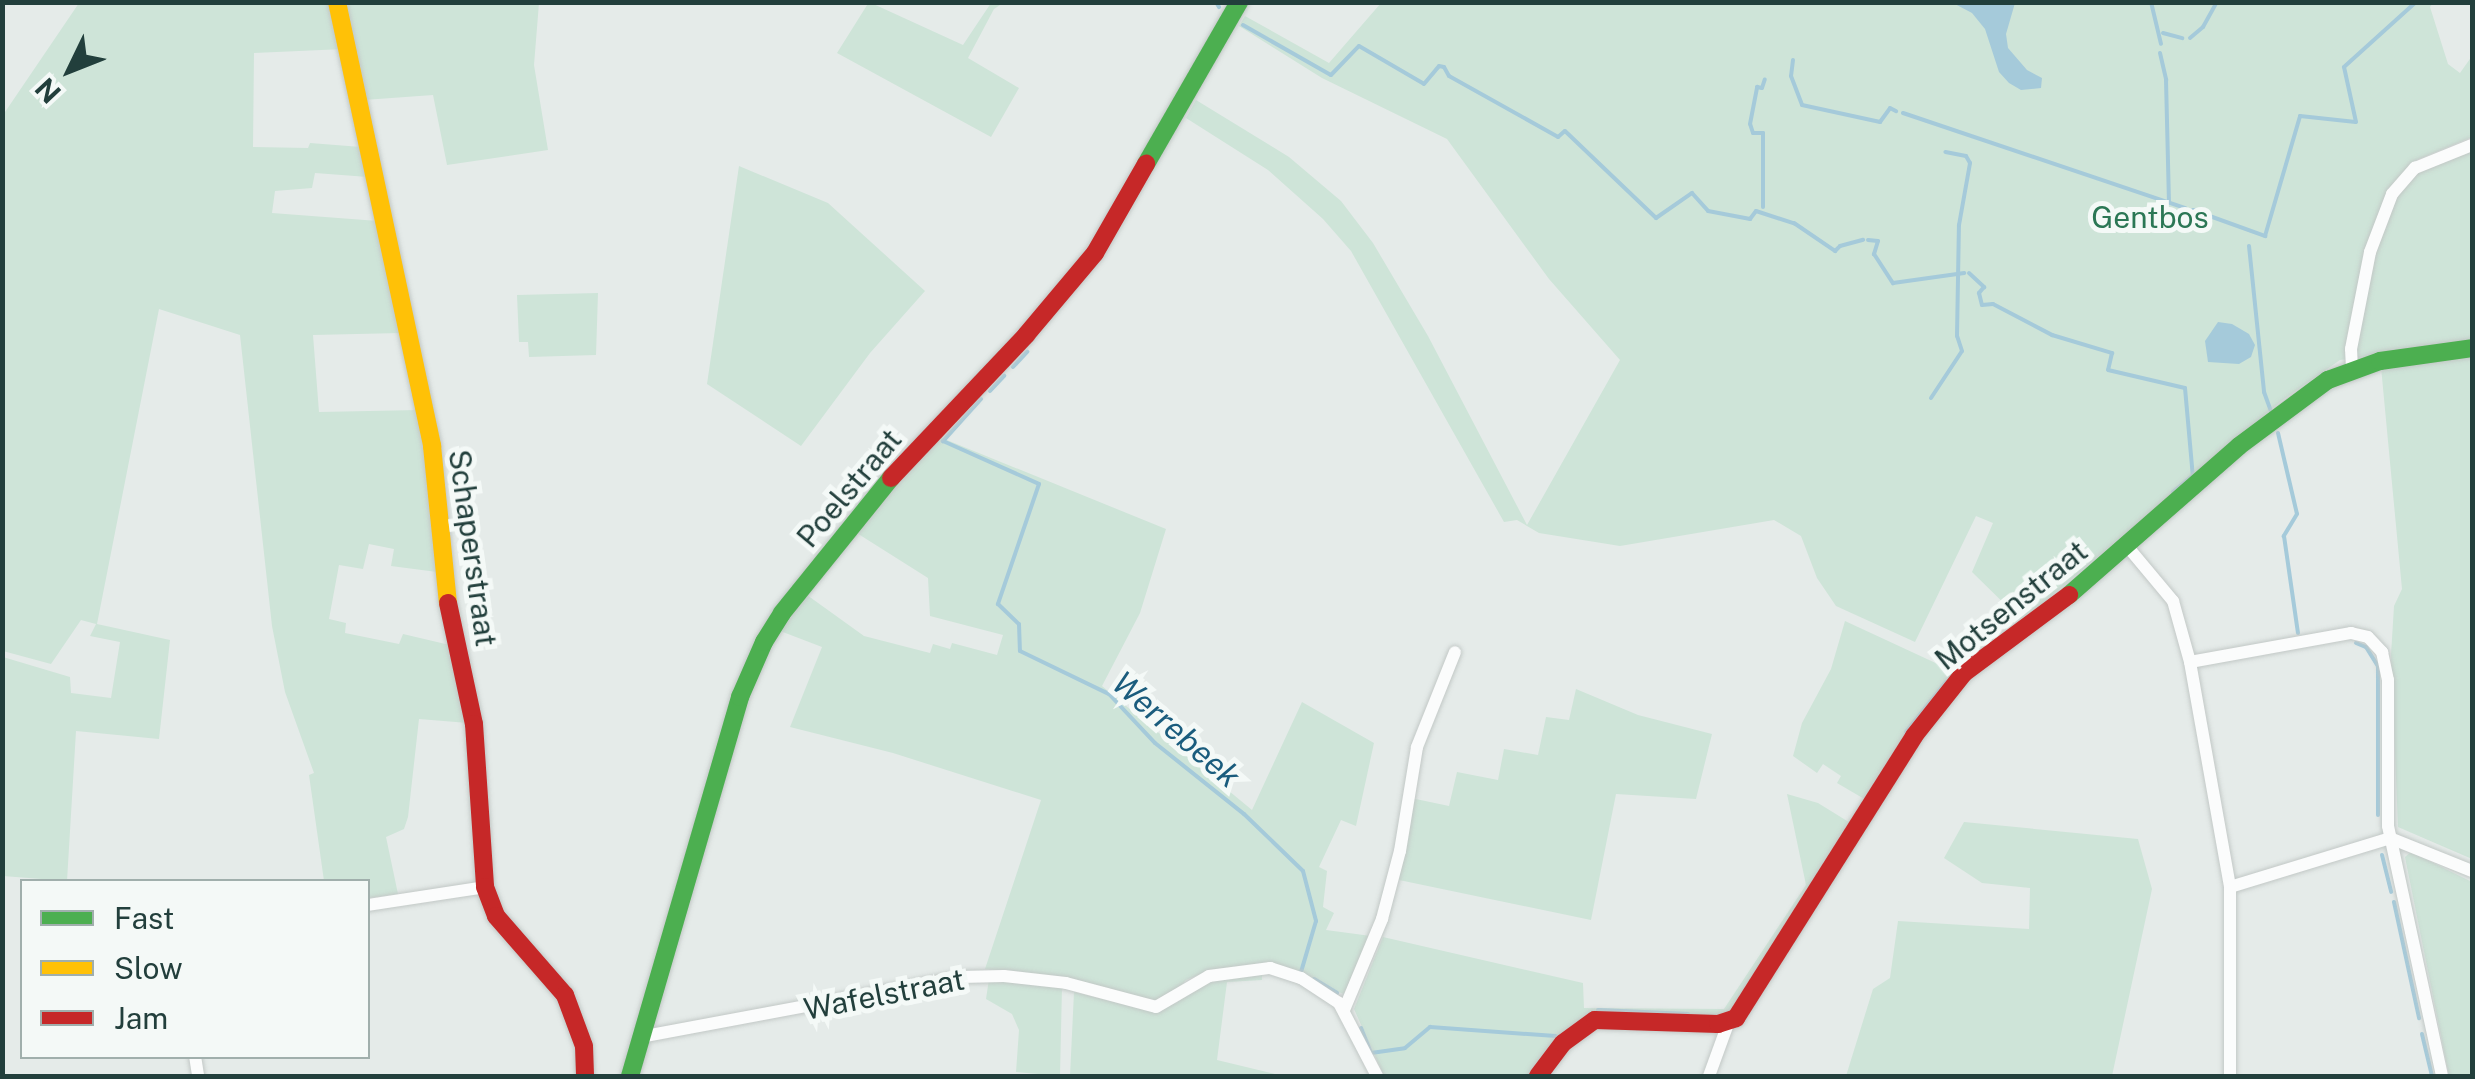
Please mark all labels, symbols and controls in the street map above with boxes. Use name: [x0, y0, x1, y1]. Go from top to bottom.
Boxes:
north arrow: [20, 20, 120, 120]
text: N: [28, 72, 67, 110]
park label: Gentbos: [2091, 199, 2209, 235]
street label: Poelstraat: [789, 422, 909, 554]
street label: Schaperstraat: [441, 447, 505, 649]
street label: Motsenstraat: [1928, 533, 2094, 677]
water label: Werrebeek: [1104, 664, 1248, 796]
legend: [20, 879, 370, 1059]
text: Fast: [114, 900, 174, 936]
text: Slow: [114, 950, 183, 986]
street label: Wafelstraat: [801, 961, 967, 1027]
text: Jam: [114, 1000, 168, 1036]

